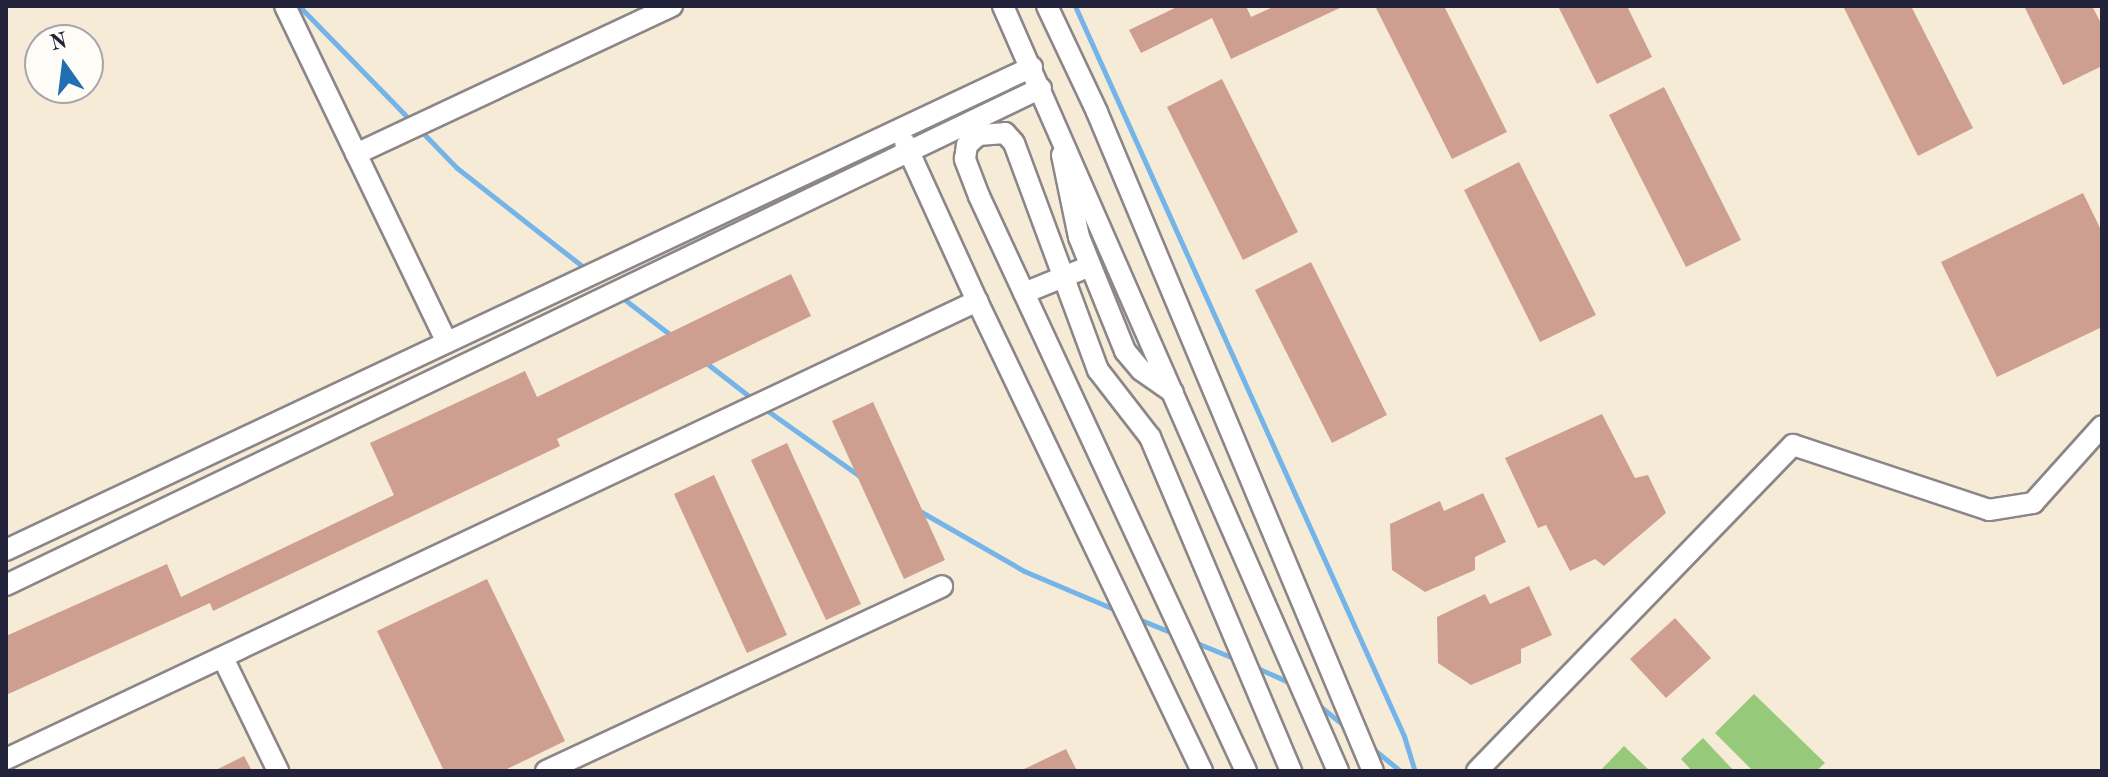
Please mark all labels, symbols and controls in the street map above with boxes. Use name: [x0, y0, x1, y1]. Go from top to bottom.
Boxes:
north arrow: [24, 24, 104, 104]
text: N: [48, 30, 69, 55]

